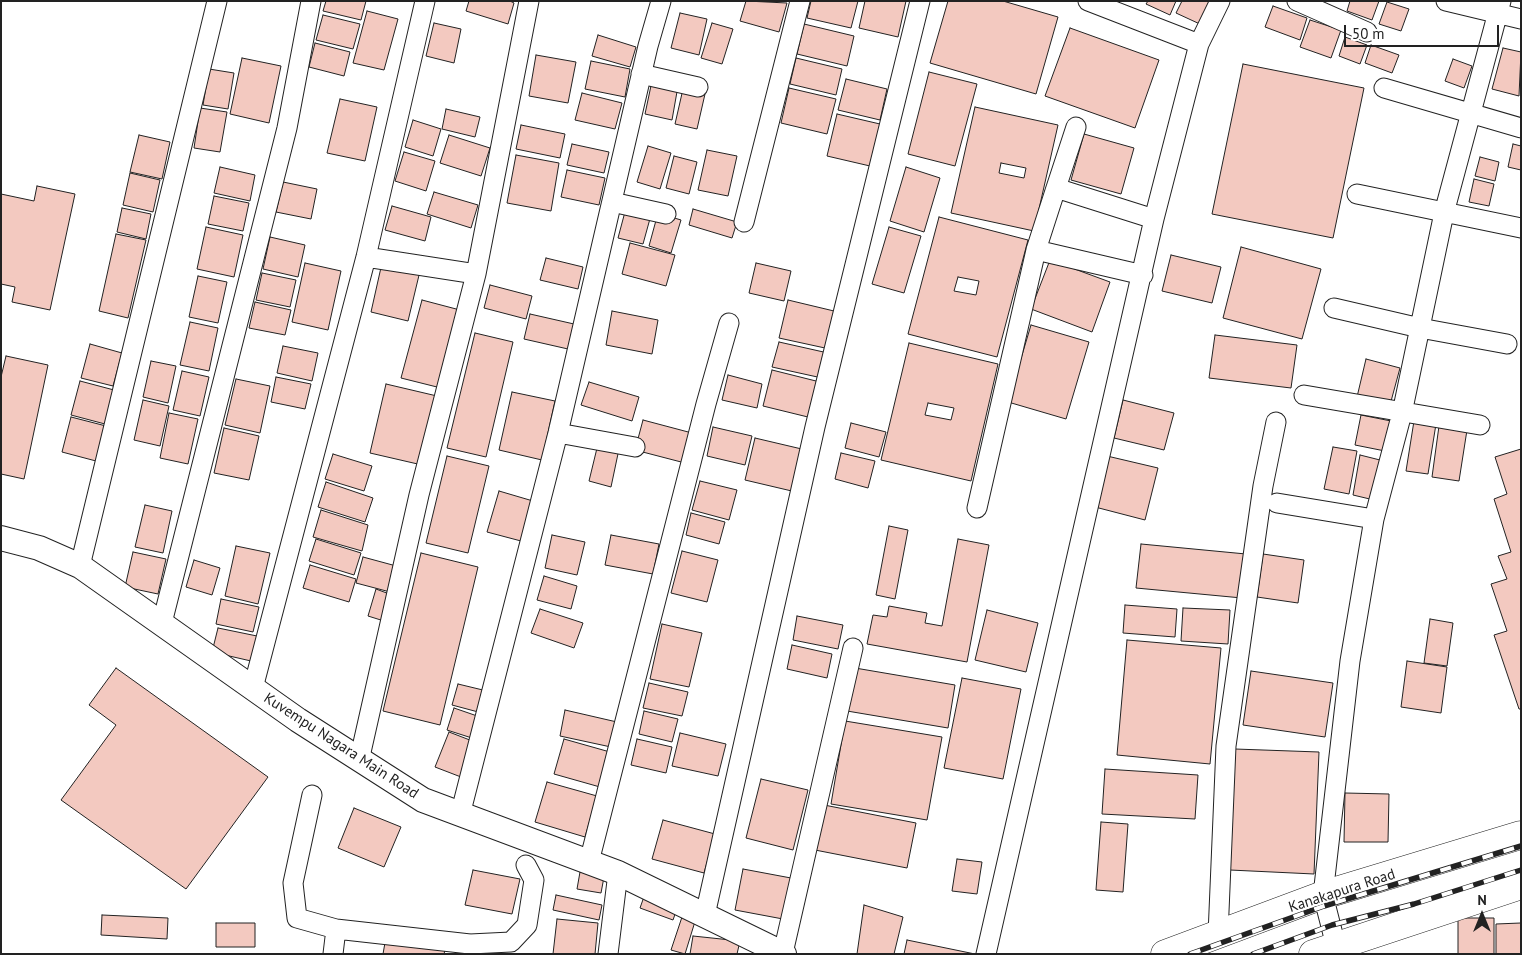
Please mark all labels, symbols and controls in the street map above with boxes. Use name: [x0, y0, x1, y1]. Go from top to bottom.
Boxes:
scale bar: [1347, 15, 1502, 47]
text: 50 m: [1352, 24, 1385, 43]
street label: Kuvempu Nagara Main Road: [260, 689, 422, 803]
street label: Kanakapura Road: [1286, 865, 1398, 917]
north arrow: [1457, 890, 1507, 940]
text: N: [1477, 891, 1487, 909]

